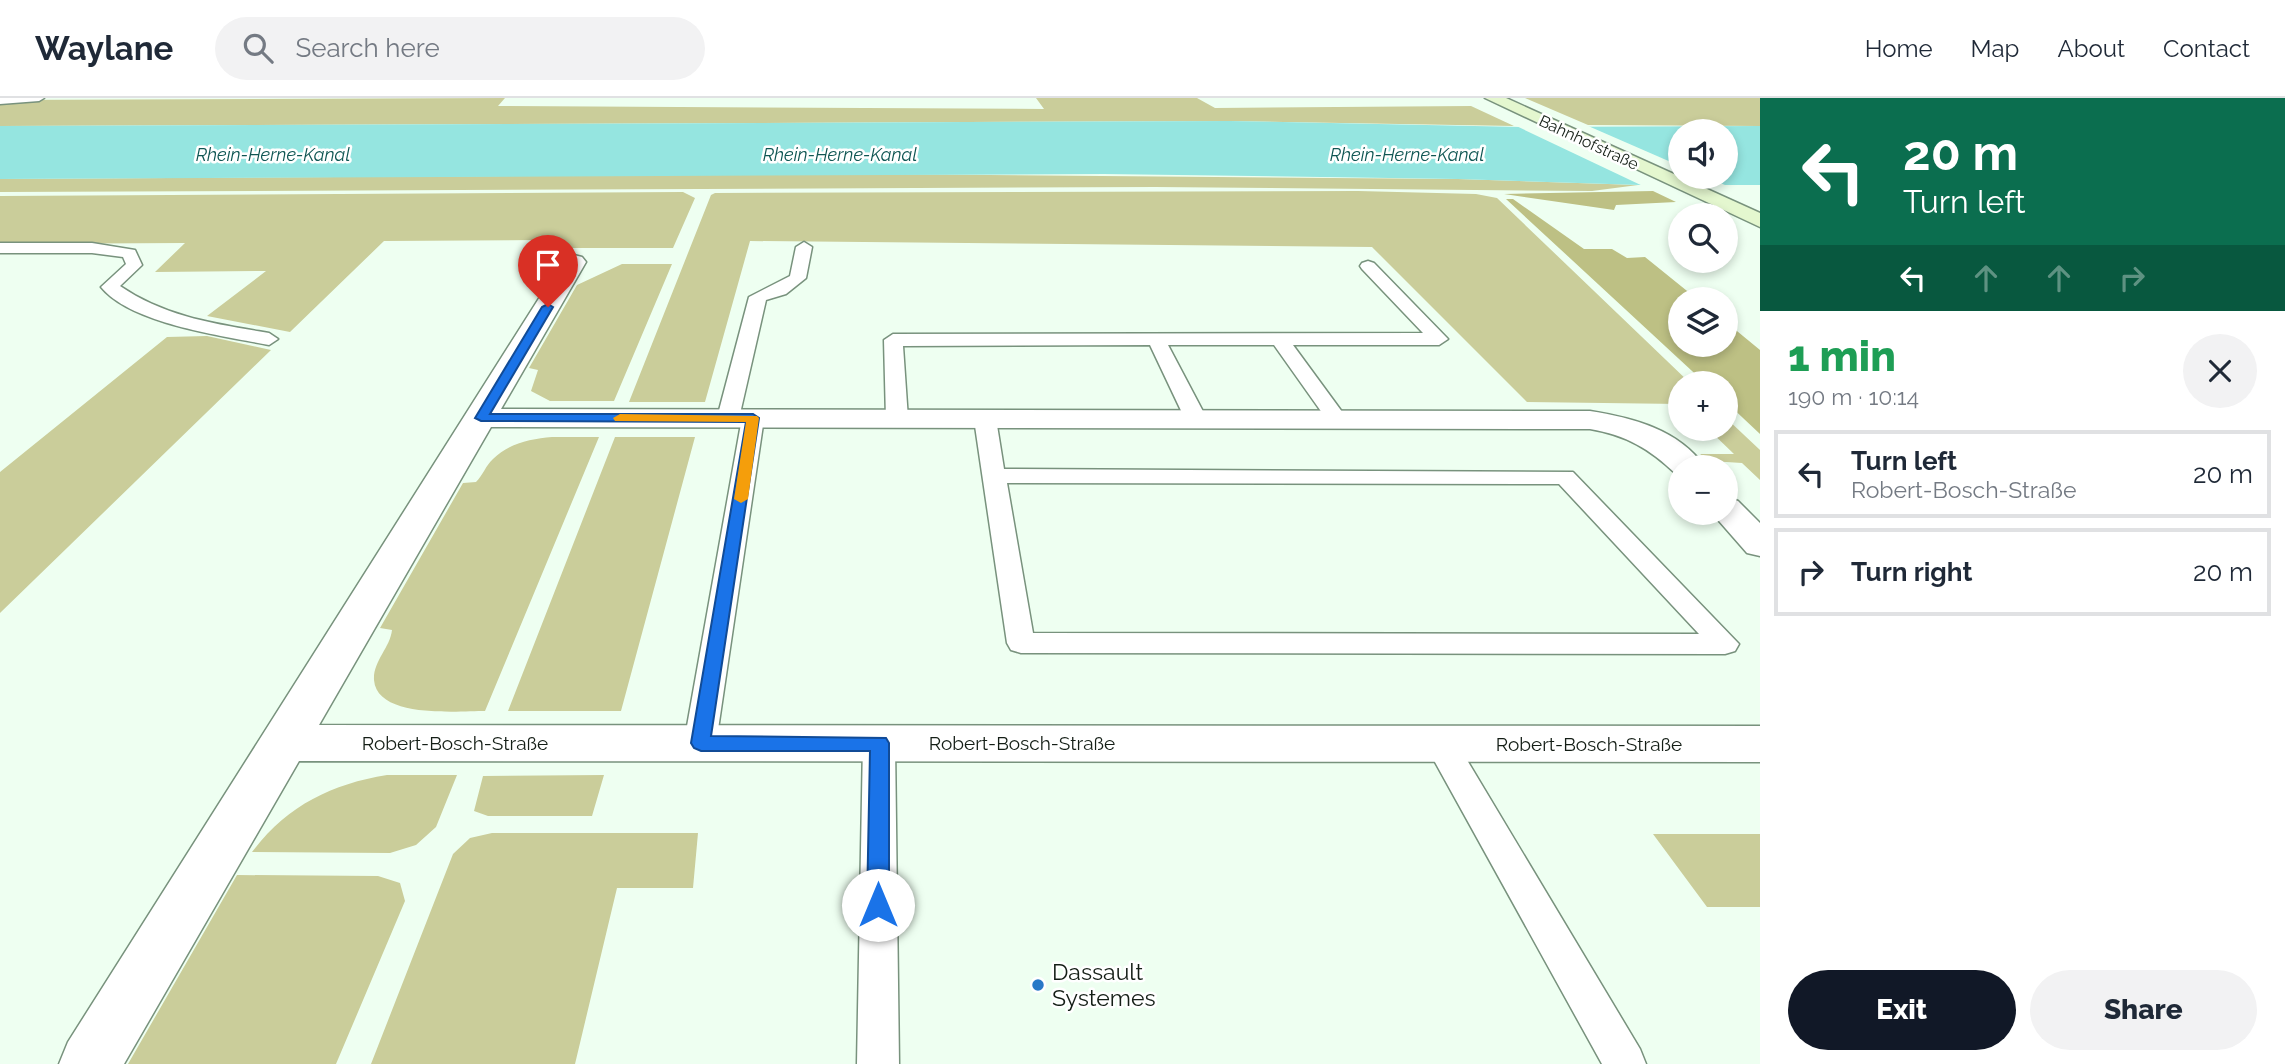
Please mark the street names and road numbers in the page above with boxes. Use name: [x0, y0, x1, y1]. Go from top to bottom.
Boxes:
street label: Bahnhofstraße: [1536, 111, 1642, 174]
street label: Robert-Bosch-Straße: [362, 732, 548, 754]
street label: Robert-Bosch-Straße: [929, 732, 1115, 754]
street label: Robert-Bosch-Straße: [1496, 733, 1682, 755]

